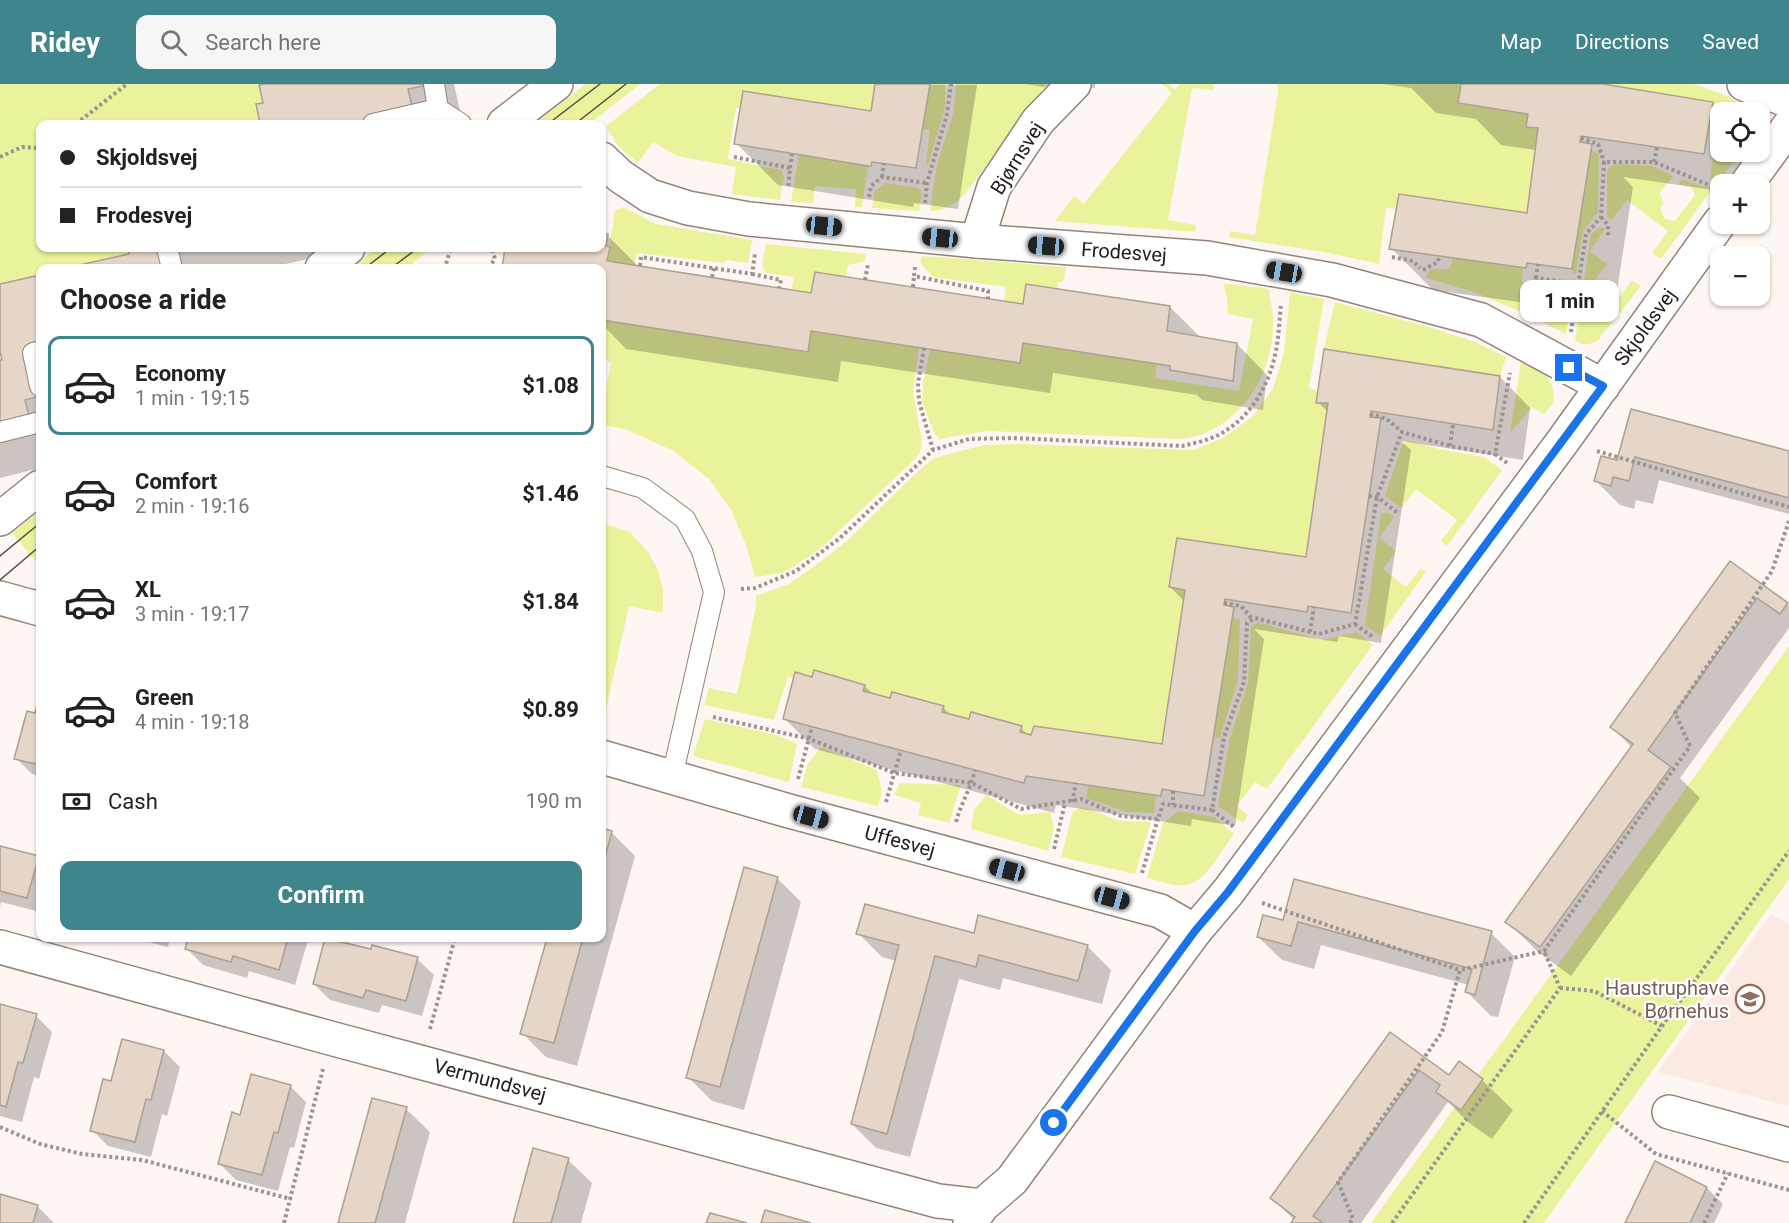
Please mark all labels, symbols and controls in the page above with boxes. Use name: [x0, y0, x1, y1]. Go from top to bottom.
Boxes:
search box: [136, 15, 556, 69]
text: Ridey: [30, 26, 100, 59]
icon: search: [157, 26, 190, 59]
text: Search here: [205, 30, 321, 55]
text: Map: [1500, 30, 1542, 54]
text: Directions: [1575, 30, 1669, 54]
text: Saved: [1702, 30, 1759, 54]
map controls: [1710, 102, 1770, 306]
button: locate: [1710, 102, 1770, 162]
street label: Bjørnsvej: [985, 117, 1049, 199]
text: Skjoldsvej: [96, 145, 198, 170]
button: +: [1710, 174, 1770, 234]
text: Frodesvej: [96, 203, 192, 228]
car: [805, 215, 843, 237]
car: [921, 227, 959, 249]
car: [1027, 236, 1065, 256]
street label: Frodesvej: [1080, 237, 1168, 267]
button: −: [1710, 246, 1770, 306]
car: [1265, 260, 1303, 284]
callout: 1 min: [1520, 281, 1618, 323]
text: Choose a ride: [60, 284, 226, 316]
street label: Skjoldsvej: [1609, 284, 1681, 370]
text: 1 min: [1544, 289, 1595, 313]
route end: [1555, 354, 1582, 381]
icon: car: [63, 359, 117, 413]
text: Economy: [135, 361, 226, 386]
text: $1.08: [522, 373, 579, 398]
text: 1 min · 19:15: [135, 386, 250, 410]
icon: car: [63, 467, 117, 521]
text: Comfort: [135, 469, 217, 494]
text: $1.46: [522, 481, 579, 506]
text: 2 min · 19:16: [135, 494, 250, 518]
icon: car: [63, 575, 117, 629]
text: XL: [135, 577, 161, 602]
text: $1.84: [522, 589, 579, 614]
text: 3 min · 19:17: [135, 602, 250, 626]
icon: car: [63, 683, 117, 737]
text: Green: [135, 685, 194, 710]
text: $0.89: [522, 697, 579, 722]
text: 4 min · 19:18: [135, 710, 250, 734]
icon: cash: [60, 785, 93, 818]
text: Cash: [108, 789, 158, 814]
text: 190 m: [526, 789, 582, 813]
car: [791, 804, 831, 830]
street label: Uffesvej: [862, 820, 938, 862]
car: [987, 857, 1027, 883]
button: Confirm: [60, 861, 582, 930]
car: [1092, 885, 1132, 911]
place label: Haustruphave Børnehus: [1605, 976, 1729, 1023]
school or university icon: Haustruphave Børnehus: [1734, 983, 1766, 1015]
street label: Vermundsvej: [431, 1053, 549, 1107]
route start: [1040, 1109, 1067, 1136]

